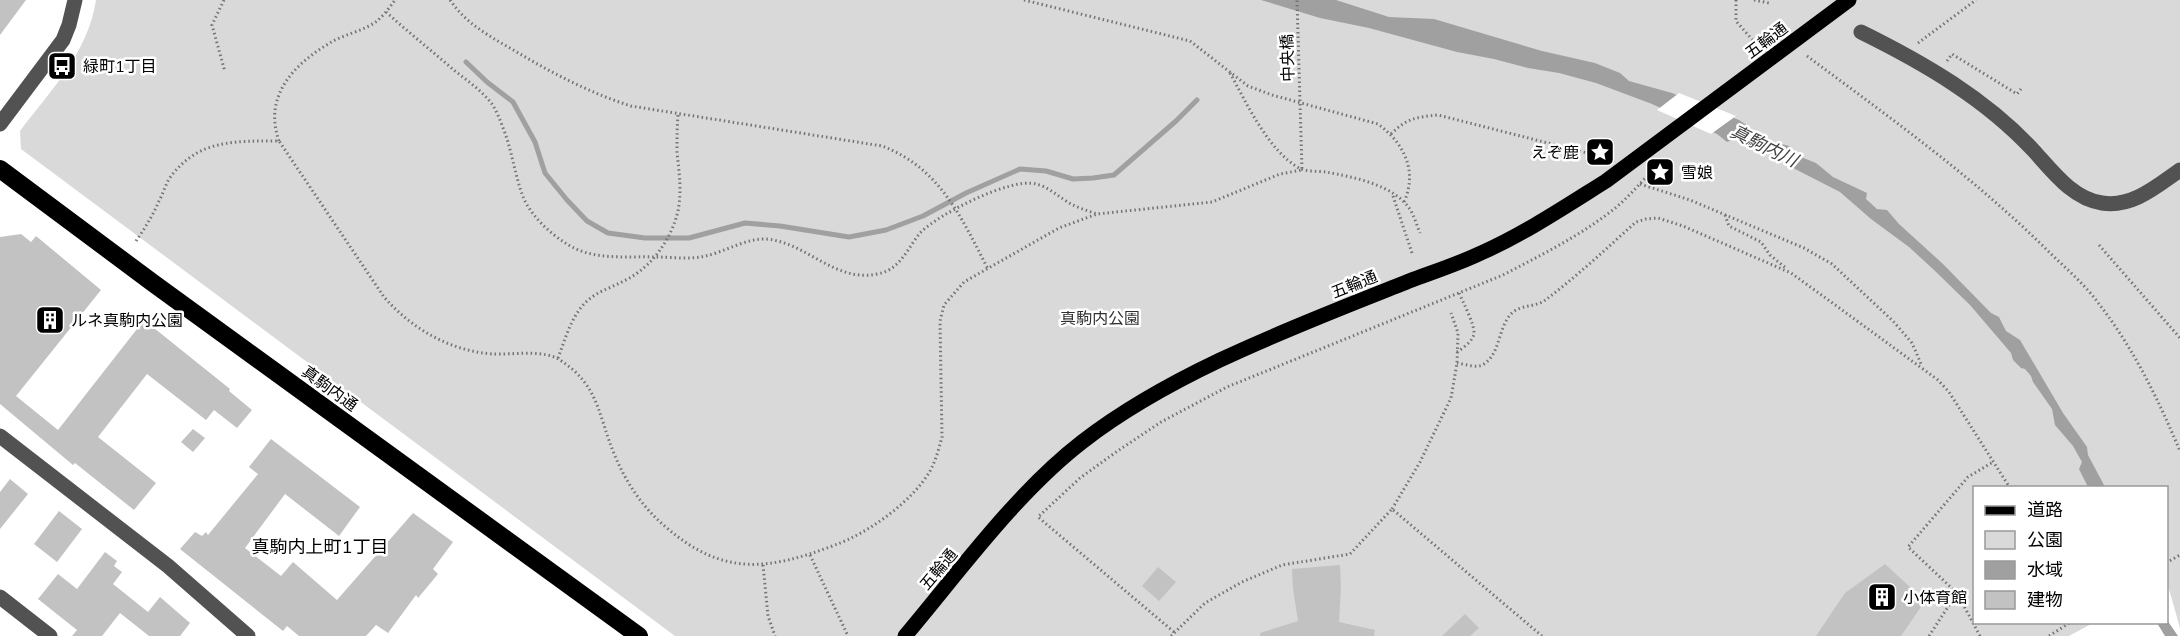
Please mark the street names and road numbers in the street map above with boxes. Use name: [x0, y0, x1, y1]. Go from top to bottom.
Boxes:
street label: 五輪通: [1741, 18, 1791, 62]
street label: 中央橋: [1276, 34, 1298, 82]
street label: 五輪通: [1328, 266, 1380, 302]
street label: 真駒内通: [298, 361, 362, 415]
street label: 五輪通: [915, 544, 961, 594]

